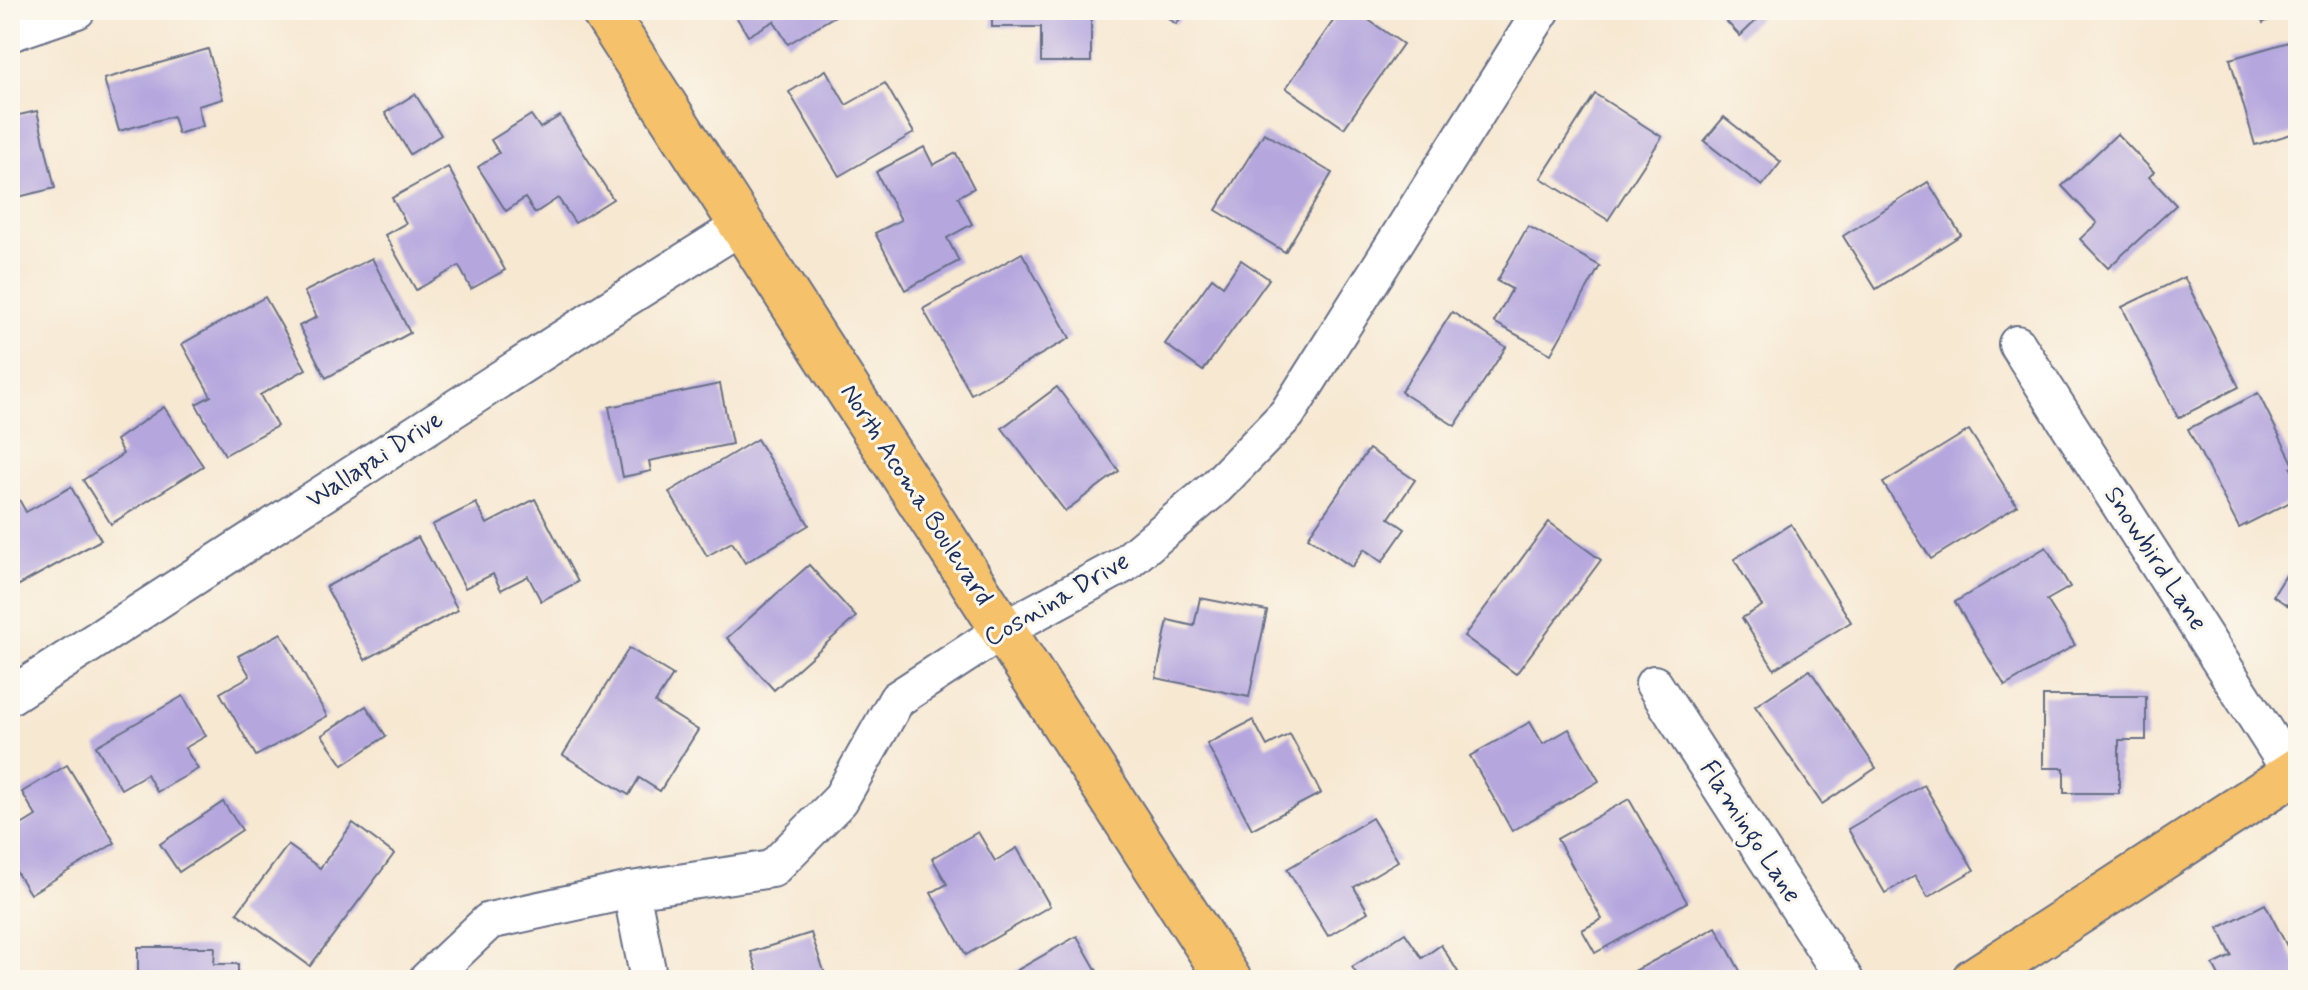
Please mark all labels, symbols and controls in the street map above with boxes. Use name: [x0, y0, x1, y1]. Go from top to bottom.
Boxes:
street label: North Acoma Boulevard: [832, 378, 1000, 612]
street label: Wallapai Drive: [300, 403, 450, 517]
street label: Snowbird Lane: [2096, 480, 2214, 638]
street label: Cosnina Drive: [978, 545, 1136, 655]
street label: Flamingo Lane: [1689, 754, 1809, 911]

